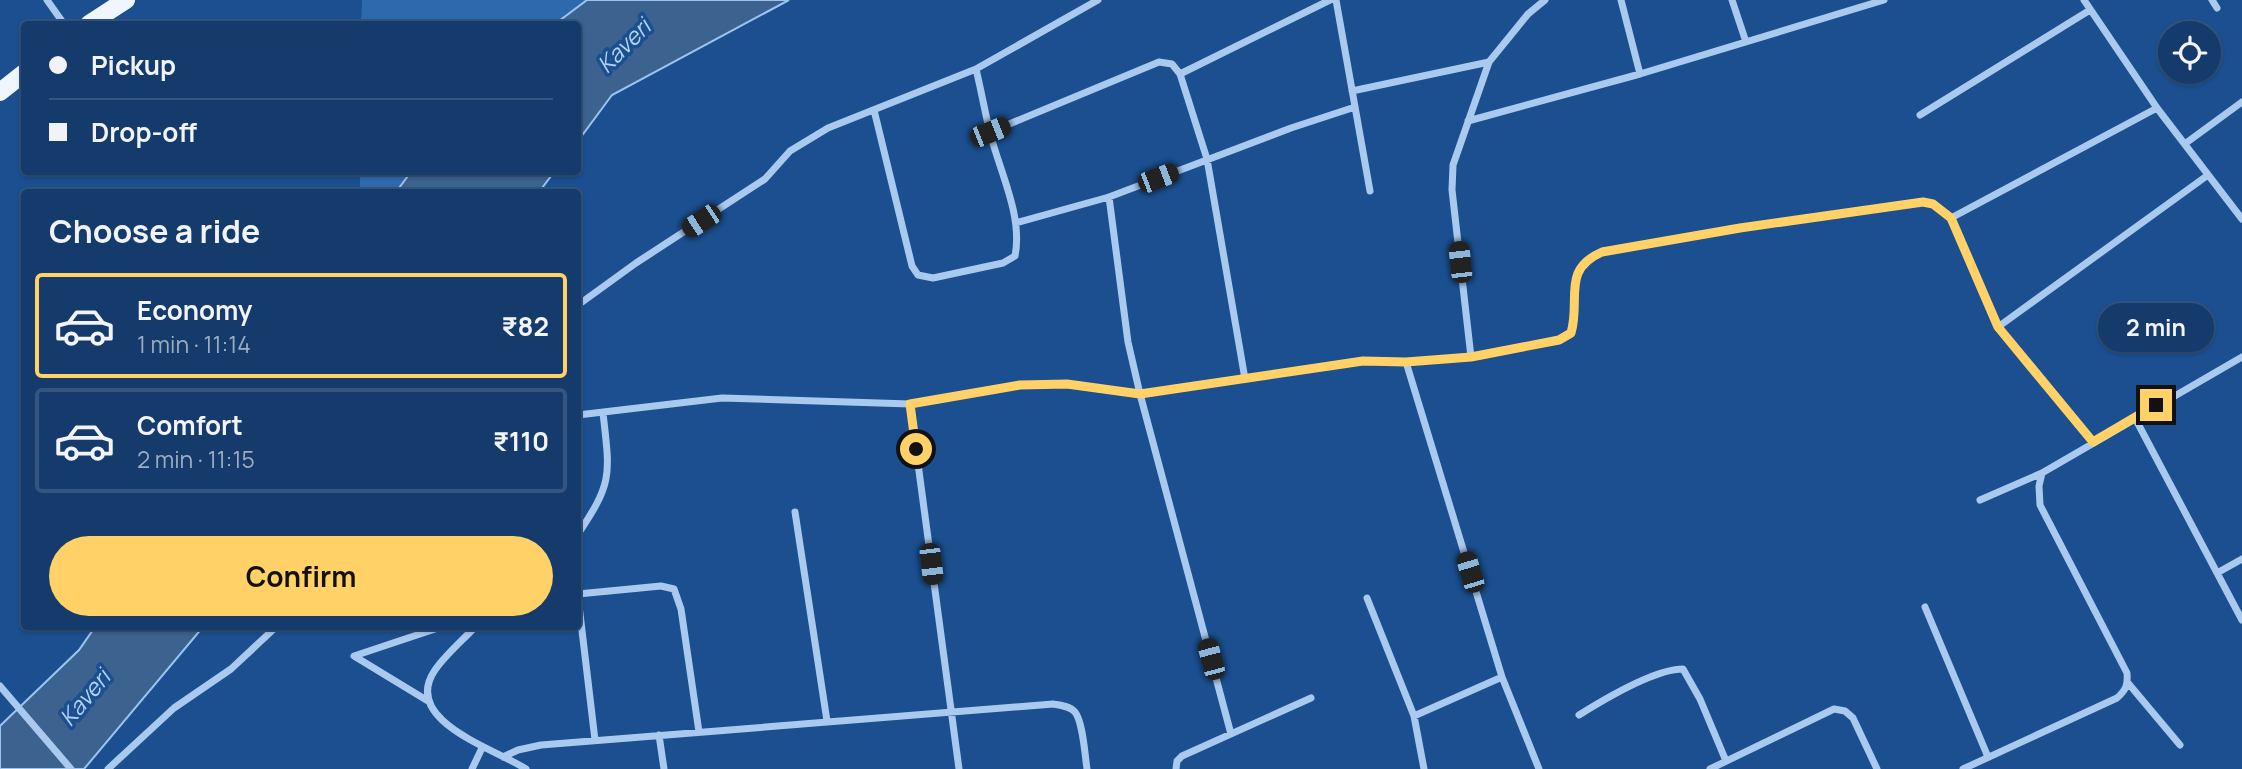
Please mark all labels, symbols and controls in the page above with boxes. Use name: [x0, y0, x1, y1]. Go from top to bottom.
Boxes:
water label: Kaveri: [589, 9, 659, 79]
map controls: [2158, 21, 2221, 84]
button: locate: [2158, 21, 2221, 84]
text: Pickup: [91, 47, 176, 83]
text: Drop-off: [91, 114, 197, 150]
car: [967, 114, 1014, 150]
car: [1135, 161, 1182, 195]
car: [678, 201, 725, 241]
text: Choose a ride: [49, 209, 260, 253]
car: [1448, 240, 1473, 284]
text: Economy: [137, 292, 252, 328]
icon: car: [53, 294, 116, 357]
callout: 2 min: [2098, 304, 2214, 352]
text: ₹82: [502, 308, 549, 344]
text: 2 min: [2126, 311, 2186, 343]
text: 1 min · 11:14: [137, 328, 251, 360]
route end: [2140, 389, 2172, 421]
text: Comfort: [137, 407, 243, 443]
icon: car: [53, 409, 116, 472]
text: ₹110: [493, 423, 549, 459]
route start: [900, 433, 932, 465]
text: 2 min · 11:15: [137, 443, 255, 475]
button: Confirm: [49, 536, 553, 616]
car: [919, 542, 944, 586]
car: [1454, 549, 1487, 595]
car: [1196, 636, 1227, 682]
water label: Kaveri: [51, 660, 119, 732]

